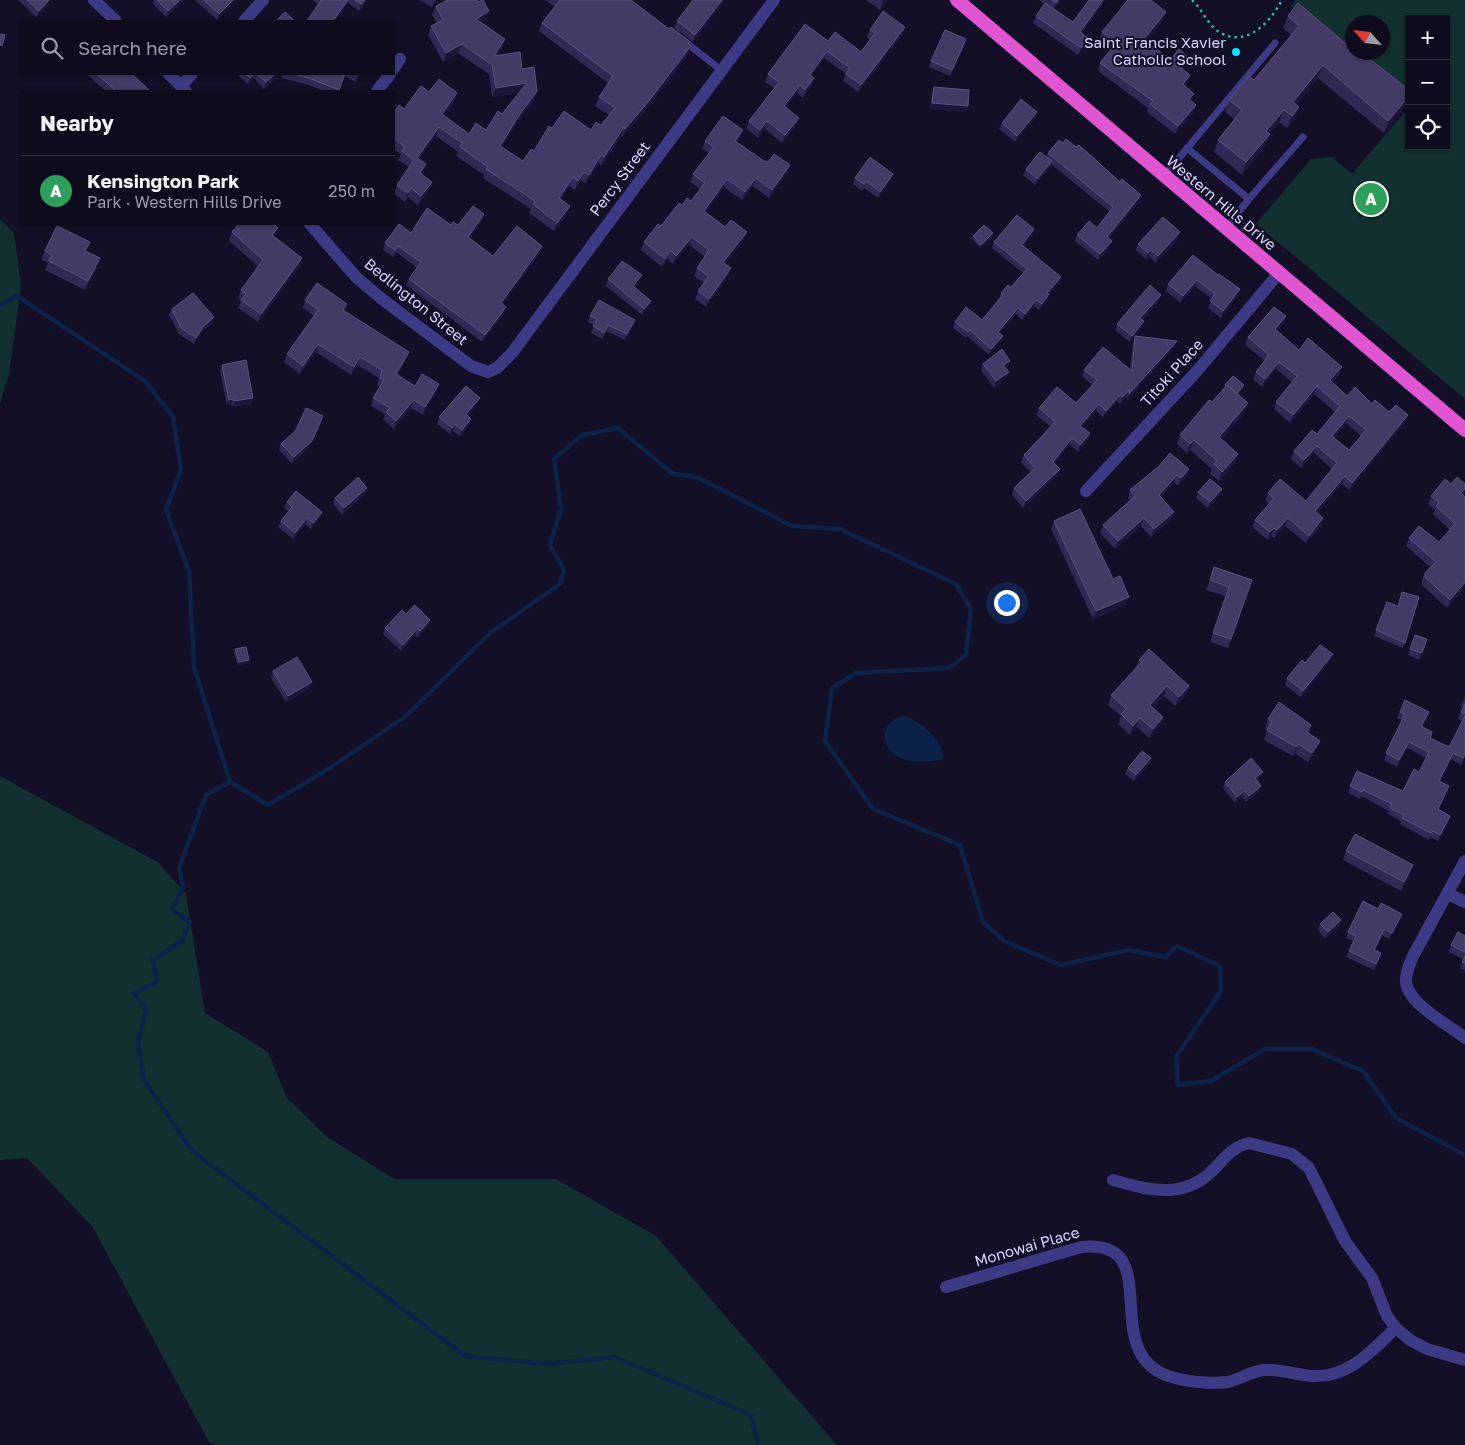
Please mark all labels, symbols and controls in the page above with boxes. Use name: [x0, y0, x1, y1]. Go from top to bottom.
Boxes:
north arrow: [1345, 15, 1390, 60]
map controls: [1405, 15, 1450, 150]
button: +: [1405, 15, 1450, 60]
search box: [20, 20, 395, 75]
place label: Saint Francis Xavier Catholic School: [1084, 33, 1226, 68]
icon: search: [38, 34, 66, 62]
text: Search here: [78, 36, 187, 59]
marker: Saint Francis Xavier Catholic School: [1230, 46, 1242, 58]
button: −: [1405, 60, 1450, 105]
button: locate: [1405, 105, 1450, 150]
text: Nearby: [40, 110, 114, 136]
street label: Percy Street: [585, 138, 653, 219]
street label: Western Hills Drive: [1163, 151, 1280, 254]
text: Kensington Park: [87, 169, 239, 192]
pin: A: [1355, 180, 1387, 218]
text: A: [50, 181, 62, 201]
text: 250 m: [328, 181, 375, 201]
text: Park · Western Hills Drive: [87, 192, 282, 212]
street label: Bedlington Street: [361, 254, 472, 348]
street label: Titoki Place: [1136, 335, 1206, 410]
your location: [994, 590, 1020, 616]
street label: Monowai Place: [972, 1222, 1081, 1270]

